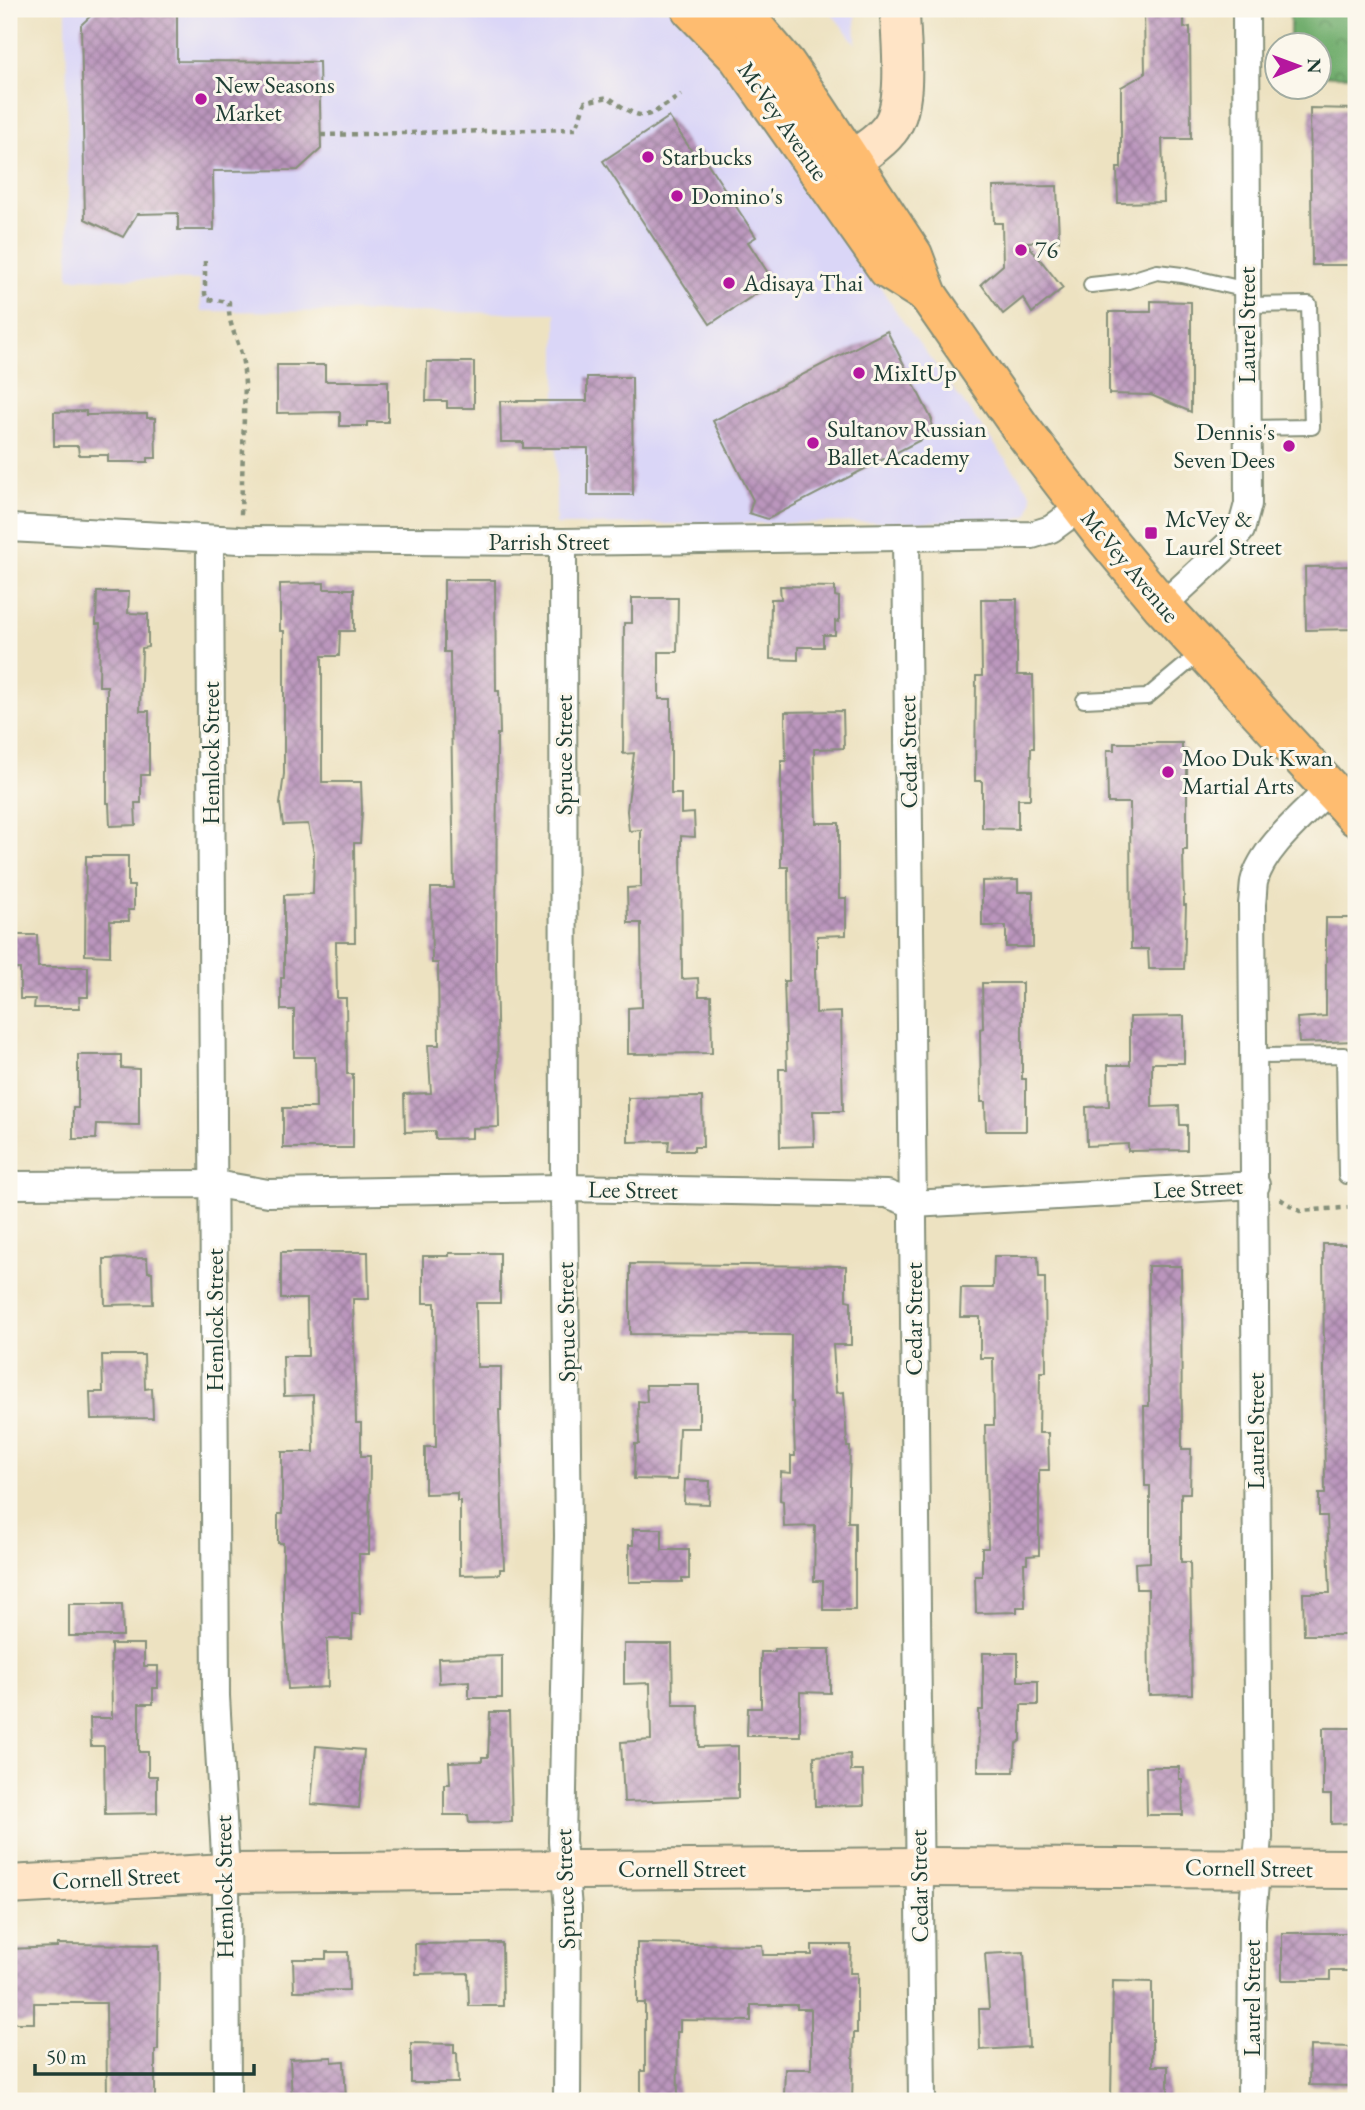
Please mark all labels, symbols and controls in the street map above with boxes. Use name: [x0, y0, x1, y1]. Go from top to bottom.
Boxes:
north arrow: [1264, 32, 1334, 102]
street label: McVey Avenue: [731, 55, 836, 186]
text: N: [1302, 58, 1327, 74]
place label: New Seasons Market: [215, 69, 335, 128]
marker: New Seasons Market: [193, 91, 209, 107]
place label: Starbucks: [662, 141, 752, 172]
marker: Starbucks: [640, 149, 656, 165]
place label: Domino's: [691, 180, 783, 211]
marker: Domino's: [669, 188, 685, 204]
place label: 76: [1035, 234, 1058, 265]
marker: 76: [1013, 242, 1029, 258]
street label: Laurel Street: [1231, 266, 1262, 383]
place label: Adisaya Thai: [742, 267, 863, 298]
marker: Adisaya Thai: [721, 275, 737, 291]
place label: MixItUp: [873, 357, 957, 388]
marker: MixItUp: [851, 365, 867, 381]
place label: Sultanov Russian Ballet Academy: [827, 413, 987, 472]
place label: Dennis's Seven Dees: [1173, 416, 1275, 475]
marker: Sultanov Russian Ballet Academy: [805, 435, 821, 451]
marker: Dennis's Seven Dees: [1281, 438, 1297, 454]
street label: McVey Avenue: [1074, 503, 1187, 629]
place label: McVey & Laurel Street: [1165, 503, 1282, 562]
marker: McVey & Laurel Street: [1143, 525, 1159, 541]
street label: Parrish Street: [488, 526, 610, 557]
street label: Hemlock Street: [195, 681, 226, 825]
street label: Spruce Street: [548, 694, 579, 815]
street label: Cedar Street: [891, 695, 924, 809]
place label: Moo Duk Kwan Martial Arts: [1182, 742, 1334, 801]
marker: Moo Duk Kwan Martial Arts: [1160, 764, 1176, 780]
street label: Lee Street: [1152, 1170, 1244, 1205]
street label: Lee Street: [588, 1173, 679, 1206]
street label: Hemlock Street: [199, 1248, 230, 1392]
street label: Spruce Street: [549, 1261, 582, 1383]
street label: Cedar Street: [898, 1262, 929, 1376]
street label: Laurel Street: [1240, 1372, 1271, 1489]
street label: Hemlock Street: [207, 1814, 240, 1959]
street label: Spruce Street: [547, 1828, 582, 1950]
street label: Cedar Street: [902, 1829, 935, 1943]
street label: Cornell Street: [1185, 1851, 1314, 1884]
street label: Cornell Street: [618, 1853, 746, 1884]
street label: Cornell Street: [51, 1859, 181, 1896]
street label: Laurel Street: [1236, 1939, 1267, 2056]
scale bar: [35, 2033, 254, 2077]
text: 50 m: [46, 2043, 87, 2070]

